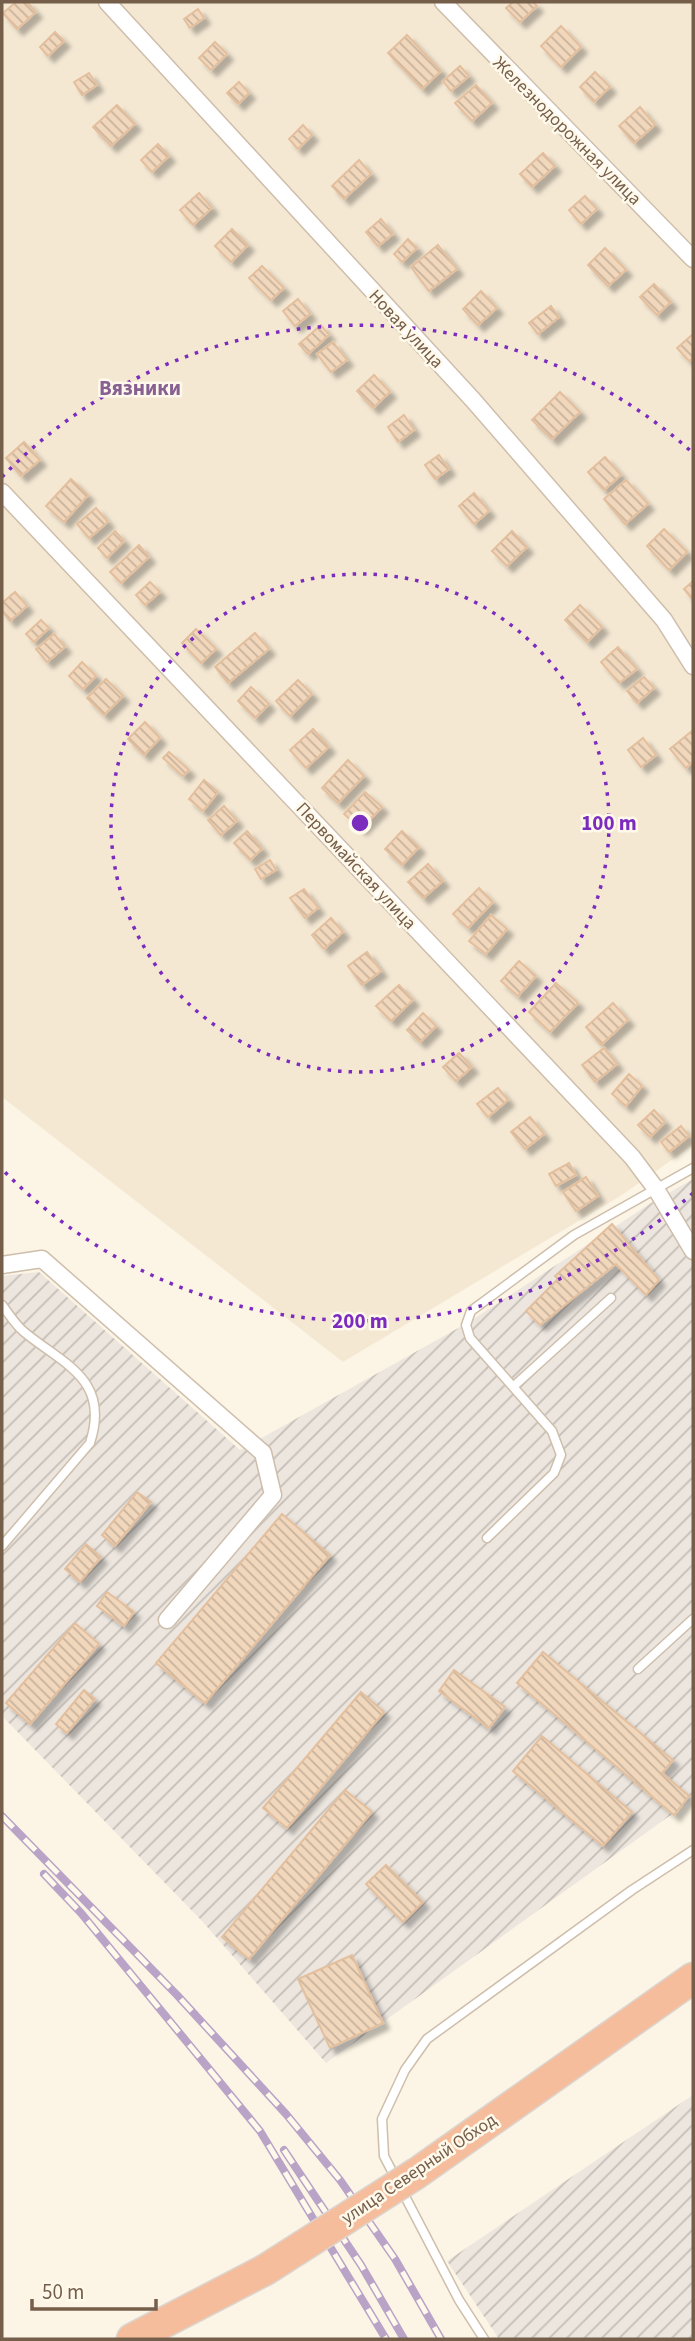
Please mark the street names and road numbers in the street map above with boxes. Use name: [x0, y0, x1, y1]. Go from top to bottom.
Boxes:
street label: Железнодорожная улица: [487, 51, 647, 211]
street label: Новая улица: [363, 284, 449, 374]
street label: Первомайская улица: [290, 797, 422, 935]
street label: улица Северный Обход: [336, 2107, 502, 2230]

